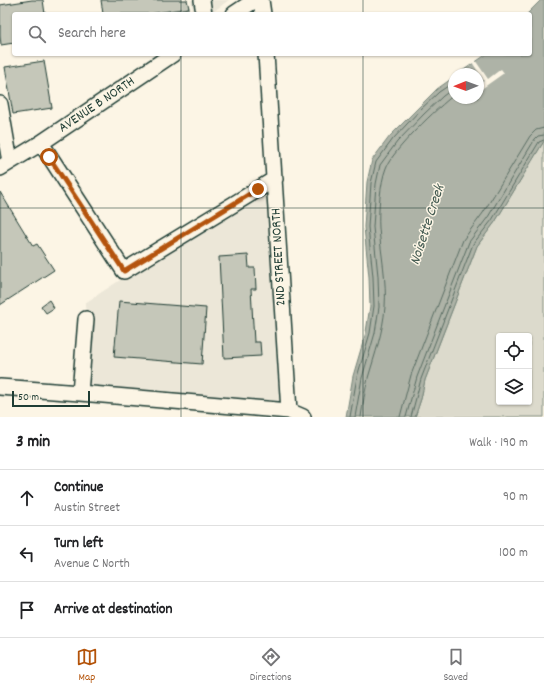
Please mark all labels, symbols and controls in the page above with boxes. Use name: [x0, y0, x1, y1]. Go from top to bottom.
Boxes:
search box: [12, 12, 532, 56]
icon: search: [26, 23, 48, 45]
text: Search here: [58, 23, 126, 45]
north arrow: [448, 68, 484, 104]
street label: AVENUE B NORTH: [55, 72, 139, 138]
route start: [40, 148, 58, 166]
route end: [249, 180, 267, 198]
water label: Noisette Creek: [405, 180, 452, 268]
street label: 2ND STREET NORTH: [266, 207, 292, 307]
map controls: [496, 333, 532, 405]
button: locate: [496, 333, 532, 369]
button: layers: [496, 369, 532, 405]
scale bar: [12, 389, 90, 408]
text: 50 m: [18, 390, 39, 406]
text: 3 min: [16, 431, 50, 455]
text: Walk · 190 m: [469, 434, 528, 453]
text: Continue: [54, 477, 103, 499]
icon: ahead: [16, 487, 38, 509]
text: 90 m: [503, 488, 528, 507]
text: Austin Street: [54, 499, 120, 518]
text: Turn left: [54, 533, 103, 555]
icon: left: [16, 543, 38, 565]
text: 100 m: [499, 544, 528, 563]
text: Avenue C North: [54, 555, 130, 574]
icon: arrive: [16, 599, 38, 621]
text: Arrive at destination: [54, 599, 172, 621]
tab: Map: [76, 646, 98, 686]
tab: Directions: [250, 646, 292, 686]
tab: Saved: [443, 646, 468, 686]

